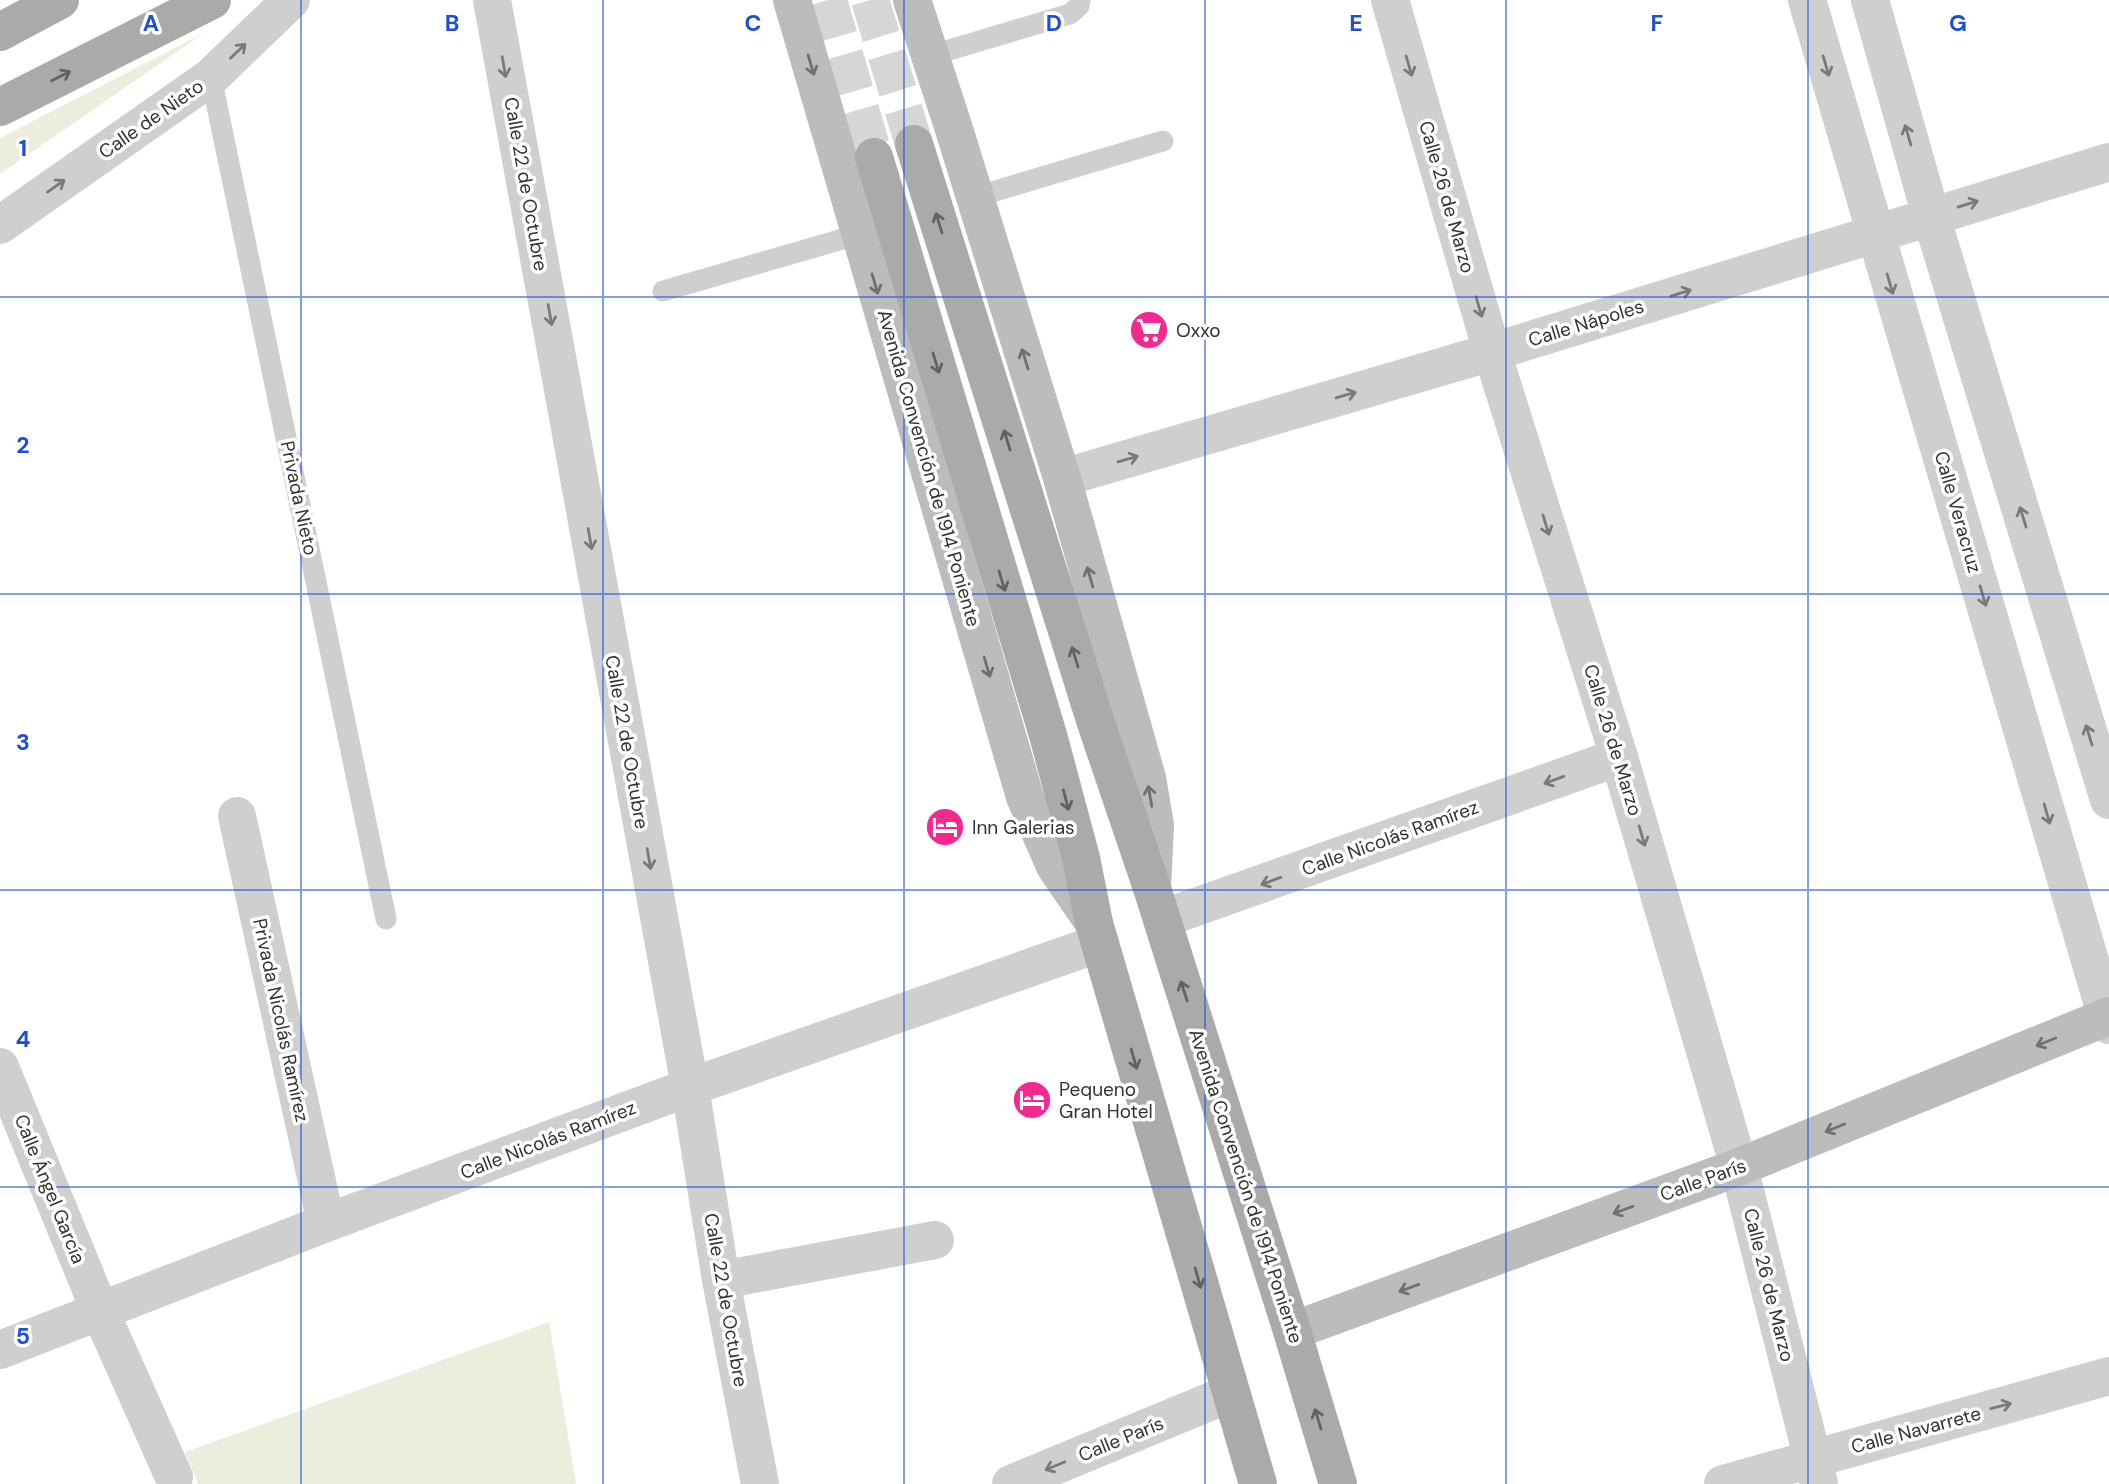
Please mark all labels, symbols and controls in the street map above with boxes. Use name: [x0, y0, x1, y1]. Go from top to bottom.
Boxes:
text: A: [143, 8, 159, 38]
text: B: [445, 8, 459, 38]
text: C: [745, 8, 761, 38]
text: D: [1046, 8, 1062, 38]
text: E: [1349, 8, 1363, 38]
text: F: [1651, 8, 1664, 38]
text: G: [1949, 8, 1967, 38]
one-way arrow: [230, 42, 247, 59]
one-way arrow: [805, 54, 818, 76]
one-way arrow: [1403, 54, 1416, 76]
one-way arrow: [1821, 54, 1834, 76]
one-way arrow: [498, 55, 512, 78]
one-way arrow: [50, 69, 71, 83]
street label: Calle de Nieto: [94, 74, 208, 164]
street label: Calle 22 de Octubre: [498, 95, 554, 273]
street label: Calle 26 de Marzo: [1413, 118, 1481, 276]
one-way arrow: [1901, 124, 1914, 146]
text: 1: [19, 133, 27, 163]
one-way arrow: [46, 179, 65, 193]
one-way arrow: [1957, 197, 1979, 210]
one-way arrow: [932, 213, 945, 235]
one-way arrow: [869, 273, 882, 295]
one-way arrow: [1885, 273, 1898, 295]
one-way arrow: [1670, 286, 1692, 299]
street label: Calle Nápoles: [1525, 294, 1647, 352]
one-way arrow: [1474, 296, 1487, 318]
one-way arrow: [543, 303, 557, 326]
street label: Avenida Convención de 1914 Poniente: [872, 306, 986, 630]
supermarket icon: Oxxo: [1128, 309, 1170, 351]
place label: Oxxo: [1176, 318, 1220, 343]
one-way arrow: [1018, 348, 1031, 370]
one-way arrow: [930, 352, 943, 374]
one-way arrow: [1335, 387, 1357, 400]
text: 2: [16, 430, 30, 460]
one-way arrow: [1000, 430, 1013, 452]
street label: Privada Nieto: [275, 438, 323, 558]
street label: Calle Veracruz: [1929, 448, 1987, 576]
one-way arrow: [1116, 451, 1138, 464]
one-way arrow: [2015, 506, 2028, 528]
one-way arrow: [1541, 514, 1554, 536]
one-way arrow: [584, 527, 598, 550]
one-way arrow: [1083, 566, 1096, 589]
one-way arrow: [996, 570, 1009, 592]
one-way arrow: [1977, 585, 1990, 607]
one-way arrow: [1068, 647, 1081, 669]
street label: Calle 22 de Octubre: [599, 653, 655, 831]
one-way arrow: [982, 655, 995, 677]
street label: Calle 26 de Marzo: [1578, 661, 1648, 819]
one-way arrow: [2082, 724, 2095, 746]
text: 3: [16, 727, 30, 757]
one-way arrow: [1544, 775, 1566, 787]
one-way arrow: [1143, 785, 1156, 808]
one-way arrow: [1060, 789, 1073, 811]
street label: Calle Nicolás Ramírez: [1298, 794, 1482, 882]
one-way arrow: [2042, 803, 2055, 825]
hotel icon: Inn Galerias: [924, 806, 966, 848]
place label: Inn Galerias: [972, 815, 1075, 840]
one-way arrow: [1636, 825, 1649, 847]
one-way arrow: [642, 847, 656, 870]
one-way arrow: [1260, 876, 1282, 888]
street label: Privada Nicolás Ramírez: [247, 916, 315, 1124]
one-way arrow: [1177, 981, 1190, 1003]
text: 4: [16, 1024, 31, 1054]
street label: Avenida Convención de 1914 Poniente: [1183, 1026, 1309, 1346]
one-way arrow: [2035, 1036, 2057, 1049]
one-way arrow: [1129, 1048, 1142, 1070]
place label: Pequeno Gran Hotel: [1059, 1077, 1153, 1124]
hotel icon: Pequeno Gran Hotel: [1011, 1079, 1053, 1121]
street label: Calle Nicolás Ramírez: [457, 1095, 639, 1185]
street label: Calle Ángel García: [9, 1111, 91, 1267]
one-way arrow: [1825, 1122, 1847, 1135]
street label: Calle París: [1656, 1153, 1750, 1207]
one-way arrow: [1612, 1205, 1634, 1217]
street label: Calle 26 de Marzo: [1738, 1206, 1800, 1364]
street label: Calle 22 de Octubre: [698, 1211, 754, 1389]
one-way arrow: [1192, 1266, 1205, 1288]
one-way arrow: [1399, 1283, 1421, 1295]
text: 5: [16, 1321, 30, 1351]
one-way arrow: [1990, 1399, 2012, 1412]
street label: Calle Navarrete: [1848, 1401, 1984, 1459]
one-way arrow: [1311, 1408, 1324, 1430]
street label: Calle París: [1075, 1411, 1167, 1467]
one-way arrow: [1044, 1460, 1066, 1473]

